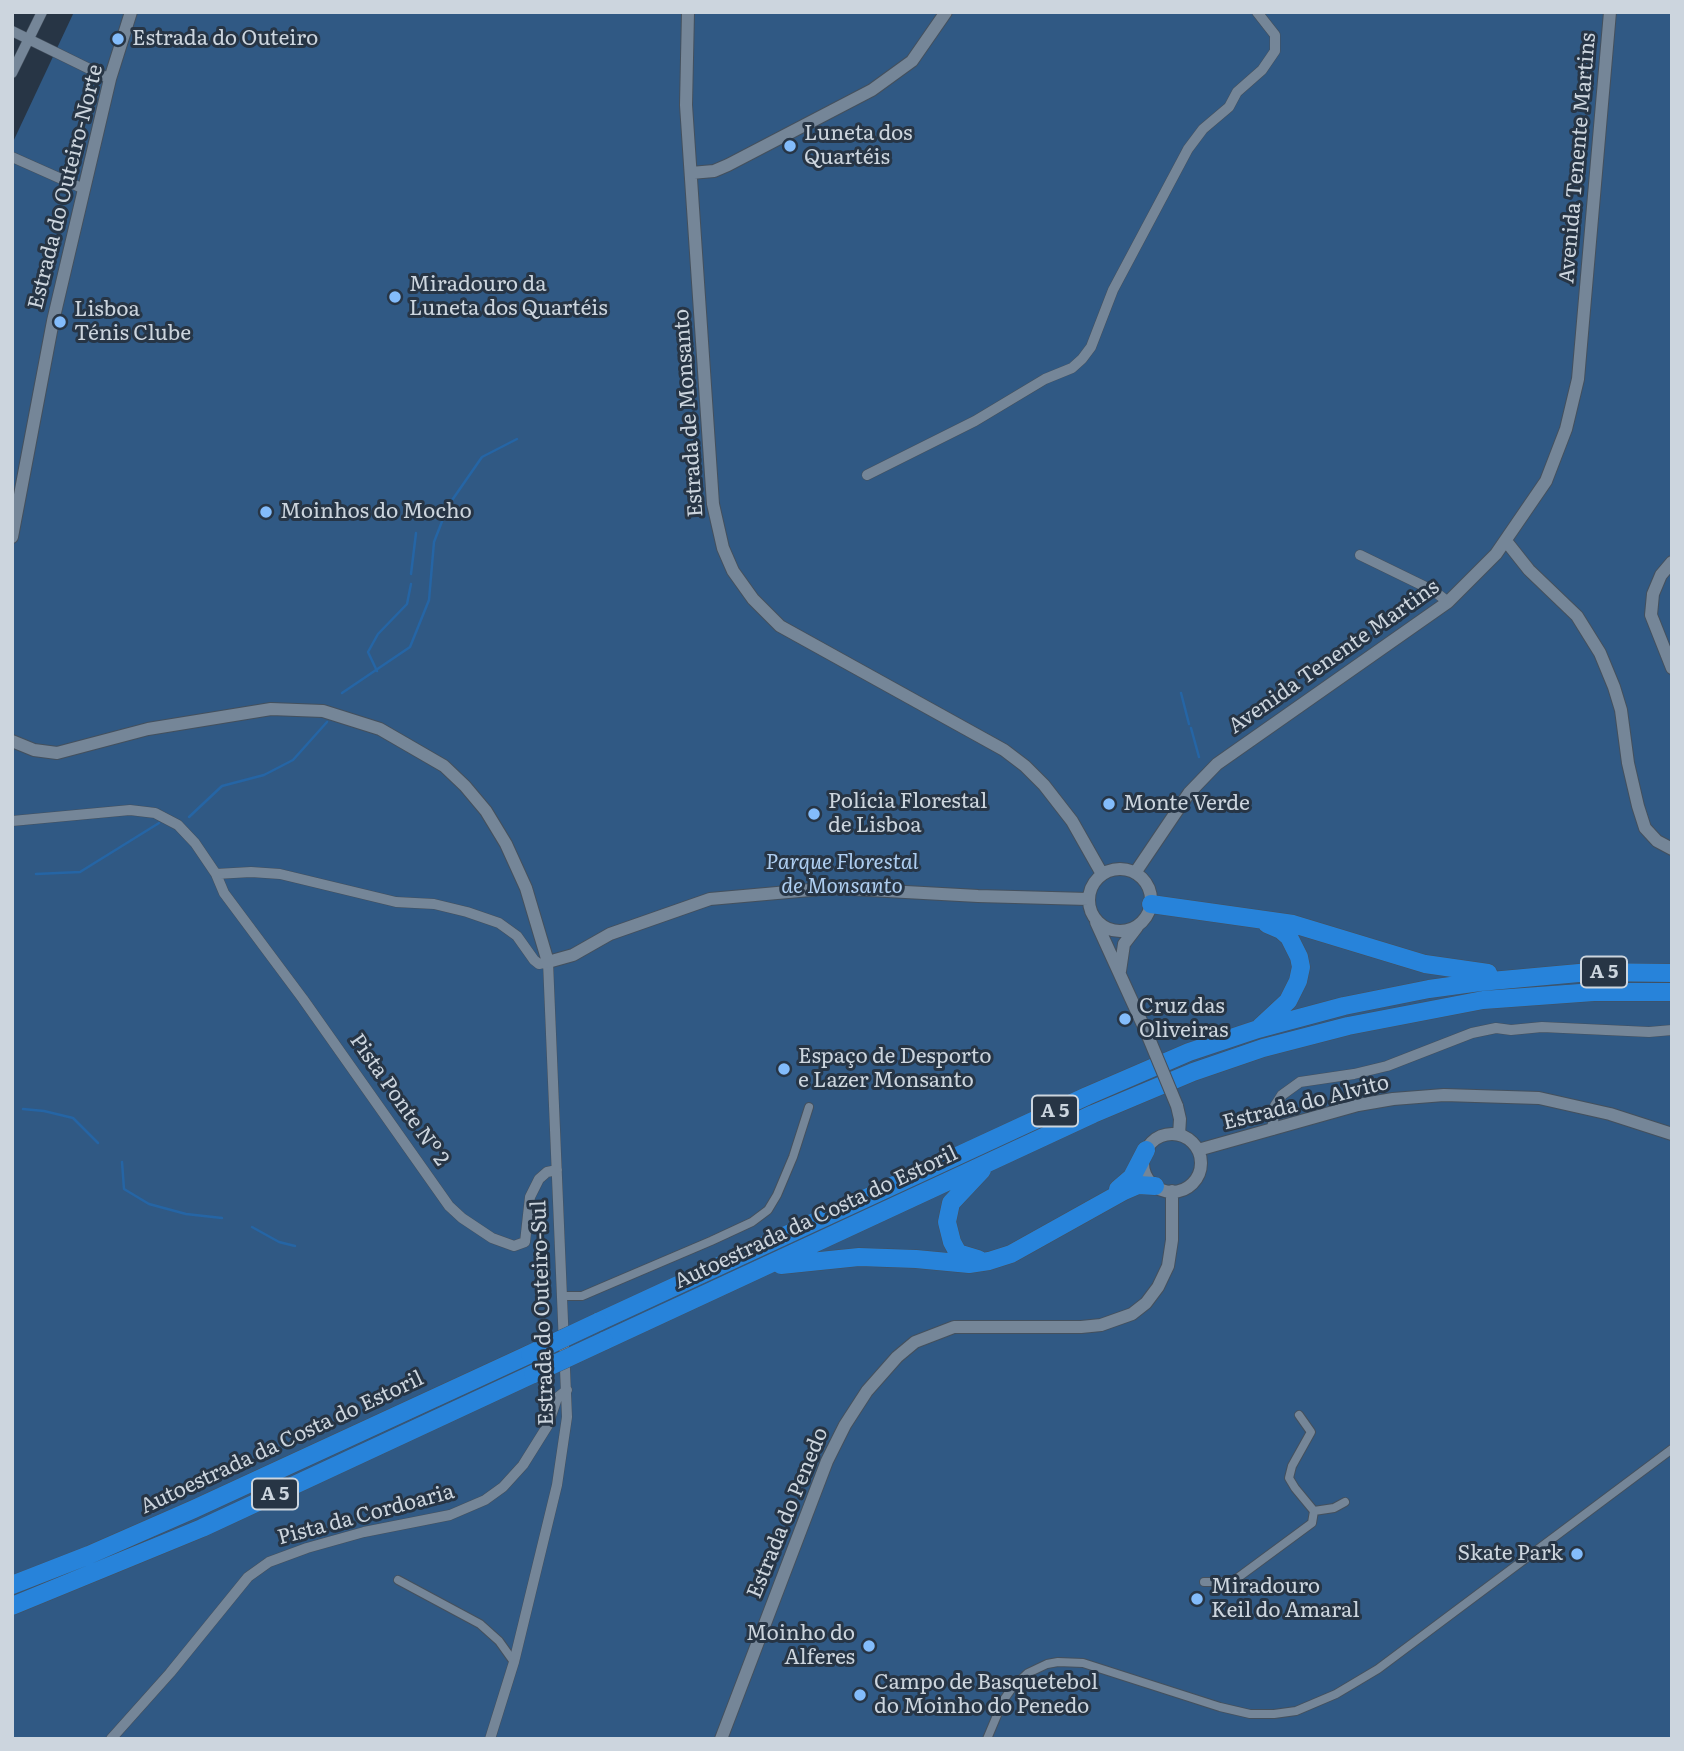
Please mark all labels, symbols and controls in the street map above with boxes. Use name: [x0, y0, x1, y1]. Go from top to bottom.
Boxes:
place label: Estrada do Outeiro: [132, 26, 318, 52]
marker: Estrada do Outeiro: [110, 31, 126, 47]
street label: Avenida Tenente Martins: [1554, 32, 1602, 284]
street label: Estrada do Outeiro-Norte: [23, 62, 109, 312]
place label: Luneta dos Quartéis: [804, 121, 913, 171]
marker: Luneta dos Quartéis: [782, 138, 798, 154]
place label: Miradouro da Luneta dos Quartéis: [409, 272, 608, 322]
marker: Miradouro da Luneta dos Quartéis: [387, 289, 403, 305]
place label: Lisboa Ténis Clube: [74, 297, 191, 347]
street label: Estrada de Monsanto: [669, 308, 709, 518]
marker: Lisboa Ténis Clube: [52, 314, 68, 330]
place label: Moinhos do Mocho: [280, 499, 472, 525]
marker: Moinhos do Mocho: [258, 504, 274, 520]
street label: Avenida Tenente Martins: [1224, 574, 1444, 740]
place label: Polícia Florestal de Lisboa: [828, 789, 987, 839]
place label: Monte Verde: [1123, 791, 1250, 817]
marker: Monte Verde: [1101, 796, 1117, 812]
marker: Polícia Florestal de Lisboa: [806, 806, 822, 822]
park label: Parque Florestal de Monsanto: [766, 850, 918, 900]
road number: A 5: [1581, 956, 1627, 988]
place label: Cruz das Oliveiras: [1139, 994, 1228, 1044]
marker: Cruz das Oliveiras: [1117, 1011, 1133, 1027]
street label: Pista Ponte Nº 2: [344, 1029, 454, 1171]
place label: Espaço de Desporto e Lazer Monsanto: [798, 1044, 991, 1094]
marker: Espaço de Desporto e Lazer Monsanto: [776, 1061, 792, 1077]
street label: Estrada do Alvito: [1220, 1070, 1392, 1136]
road number: A 5: [1032, 1096, 1078, 1126]
street label: Autoestrada da Costa do Estoril: [670, 1141, 962, 1295]
street label: Estrada do Outeiro-Sul: [526, 1200, 560, 1426]
street label: Autoestrada da Costa do Estoril: [136, 1366, 428, 1520]
street label: Estrada do Penedo: [742, 1424, 834, 1602]
road number: A 5: [252, 1478, 298, 1510]
street label: Pista da Cordoaria: [275, 1479, 457, 1551]
place label: Skate Park: [1457, 1541, 1563, 1567]
marker: Skate Park: [1569, 1546, 1585, 1562]
place label: Miradouro Keil do Amaral: [1211, 1574, 1359, 1624]
marker: Miradouro Keil do Amaral: [1189, 1591, 1205, 1607]
place label: Moinho do Alferes: [746, 1621, 855, 1671]
marker: Moinho do Alferes: [861, 1638, 877, 1654]
place label: Campo de Basquetebol do Moinho do Penedo: [874, 1670, 1098, 1720]
marker: Campo de Basquetebol do Moinho do Penedo: [852, 1687, 868, 1703]

